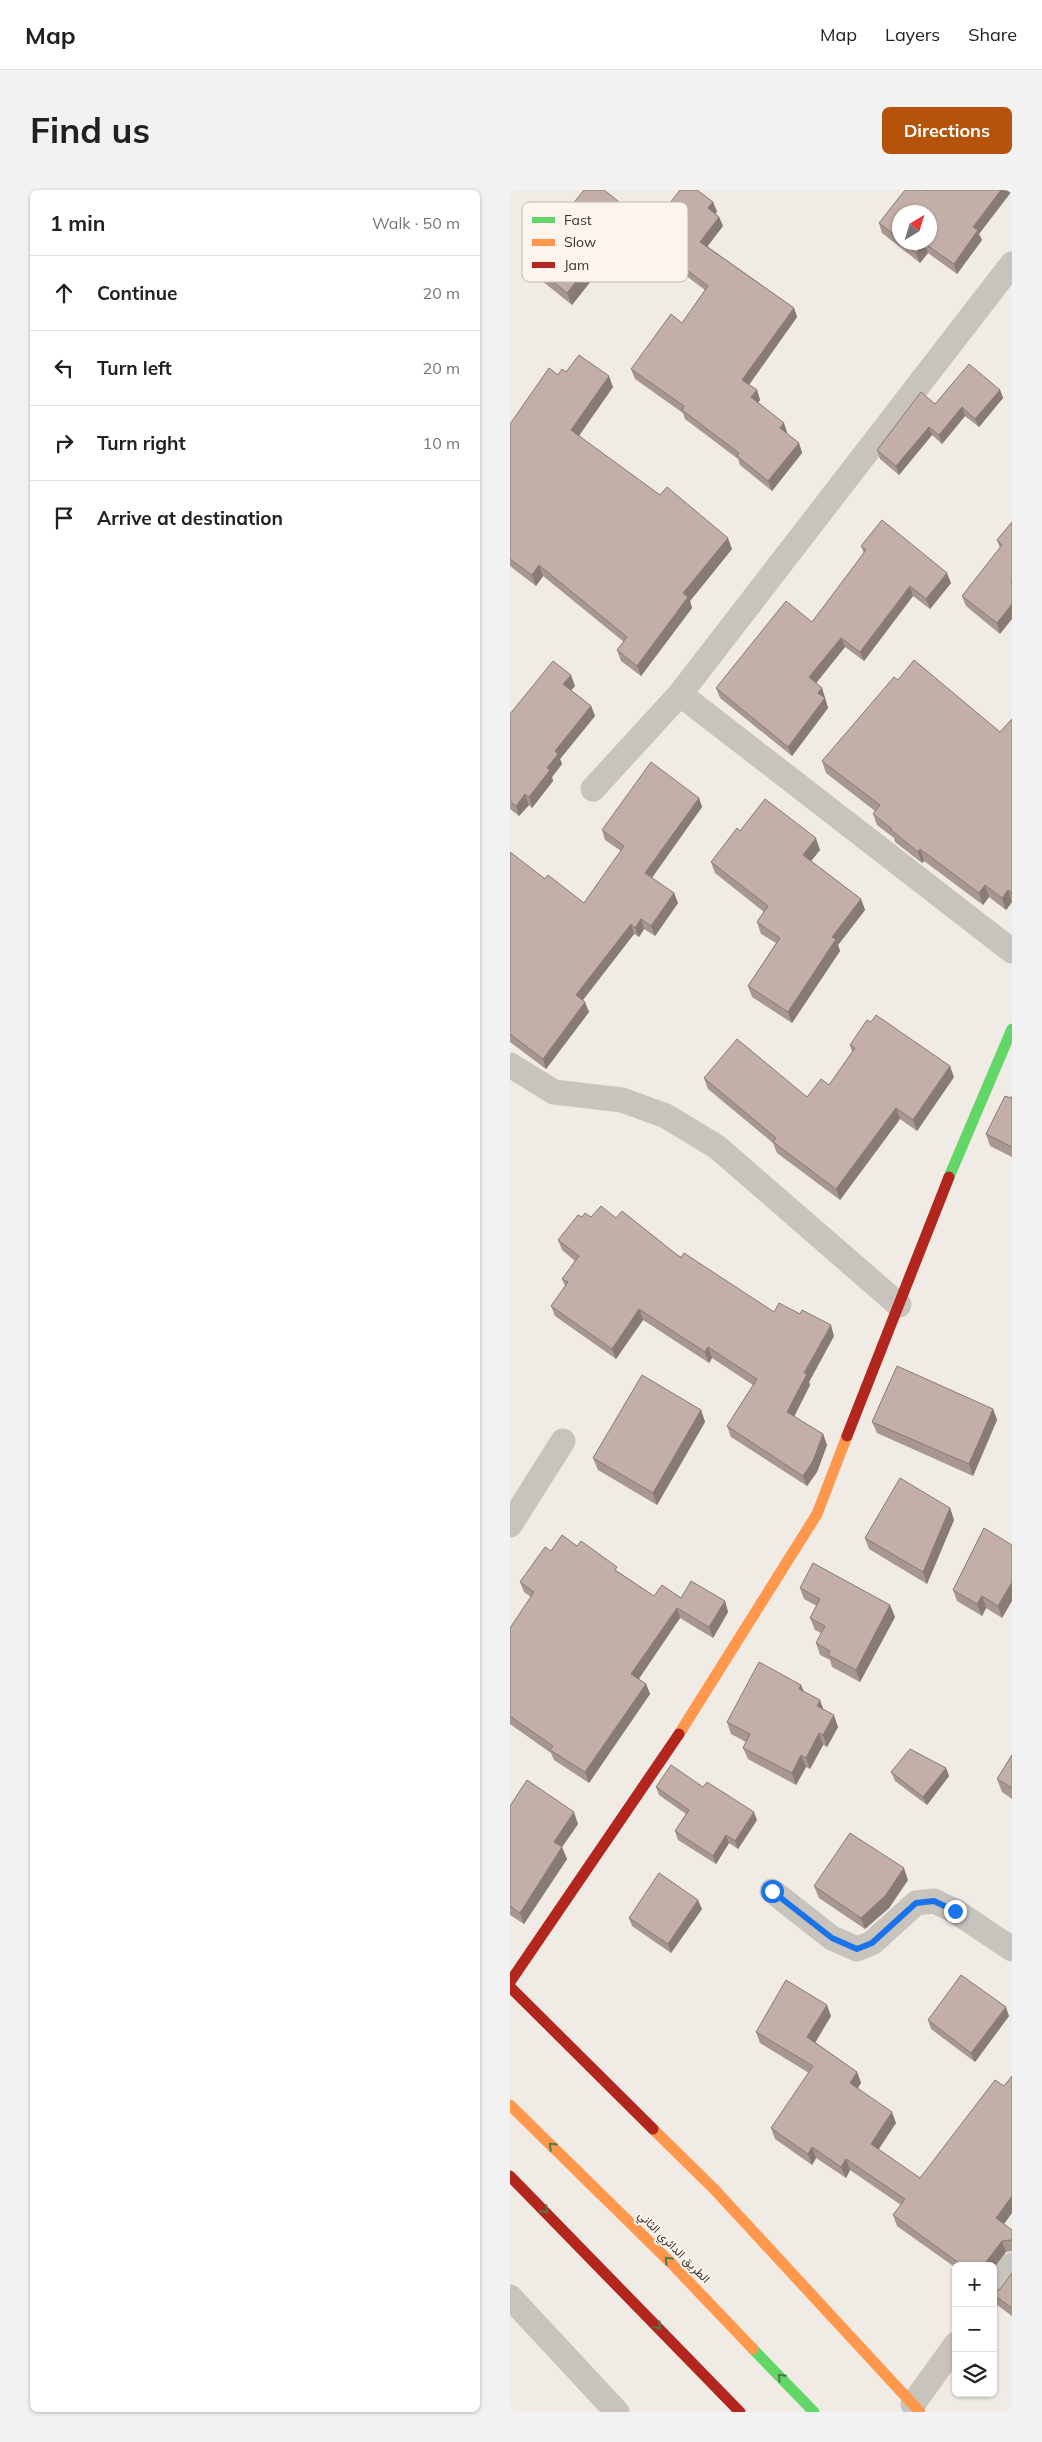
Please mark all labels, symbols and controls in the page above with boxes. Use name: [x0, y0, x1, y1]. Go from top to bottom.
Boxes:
text: Map: [25, 20, 76, 50]
text: Map: [820, 23, 857, 46]
text: Layers: [885, 23, 940, 46]
text: Share: [968, 23, 1017, 46]
button: Directions: [882, 107, 1012, 154]
text: Find us: [30, 108, 150, 152]
legend: [522, 202, 688, 282]
north arrow: [892, 205, 937, 250]
text: 1 min: [50, 210, 105, 236]
text: Fast: [564, 211, 592, 229]
text: Walk · 50 m: [372, 213, 460, 233]
text: Slow: [564, 233, 596, 251]
text: Jam: [564, 256, 589, 274]
icon: ahead: [50, 279, 78, 307]
text: Continue: [97, 281, 177, 305]
text: 20 m: [423, 283, 460, 303]
icon: left: [50, 354, 78, 382]
text: Turn left: [97, 356, 172, 380]
text: 20 m: [423, 358, 460, 378]
icon: right: [50, 429, 78, 457]
text: Turn right: [97, 431, 186, 455]
text: 10 m: [423, 433, 460, 453]
icon: arrive: [50, 504, 78, 532]
text: Arrive at destination: [97, 506, 283, 530]
route start: [761, 1880, 784, 1903]
route end: [944, 1900, 967, 1923]
one-way arrow: [549, 2143, 558, 2152]
one-way arrow: [539, 2204, 548, 2213]
street label: الطريق الدائري الثاني: [633, 2208, 713, 2288]
one-way arrow: [664, 2257, 673, 2266]
map controls: [952, 2262, 997, 2397]
button: +: [952, 2262, 997, 2307]
button: −: [952, 2307, 997, 2352]
one-way arrow: [652, 2321, 661, 2330]
button: layers: [952, 2352, 997, 2397]
one-way arrow: [778, 2373, 787, 2382]

